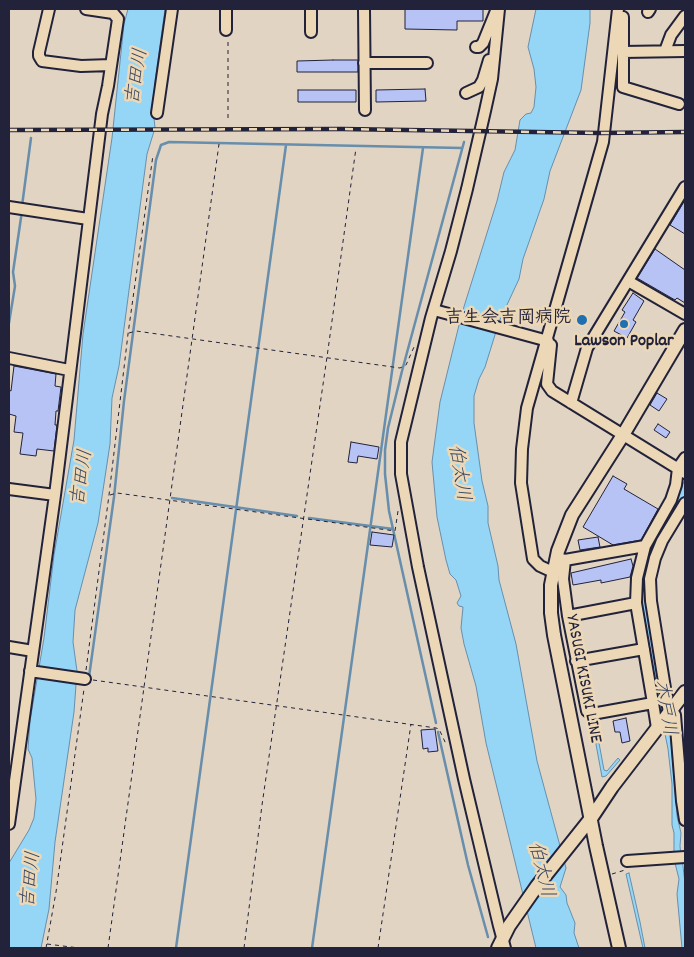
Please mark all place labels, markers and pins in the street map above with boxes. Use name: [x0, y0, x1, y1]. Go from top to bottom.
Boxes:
place label: 吉生会吉岡病院: [445, 309, 571, 331]
marker: 吉生会吉岡病院: [575, 313, 589, 327]
marker: Lawson Poplar: [618, 318, 630, 330]
place label: Lawson Poplar: [574, 332, 674, 354]

